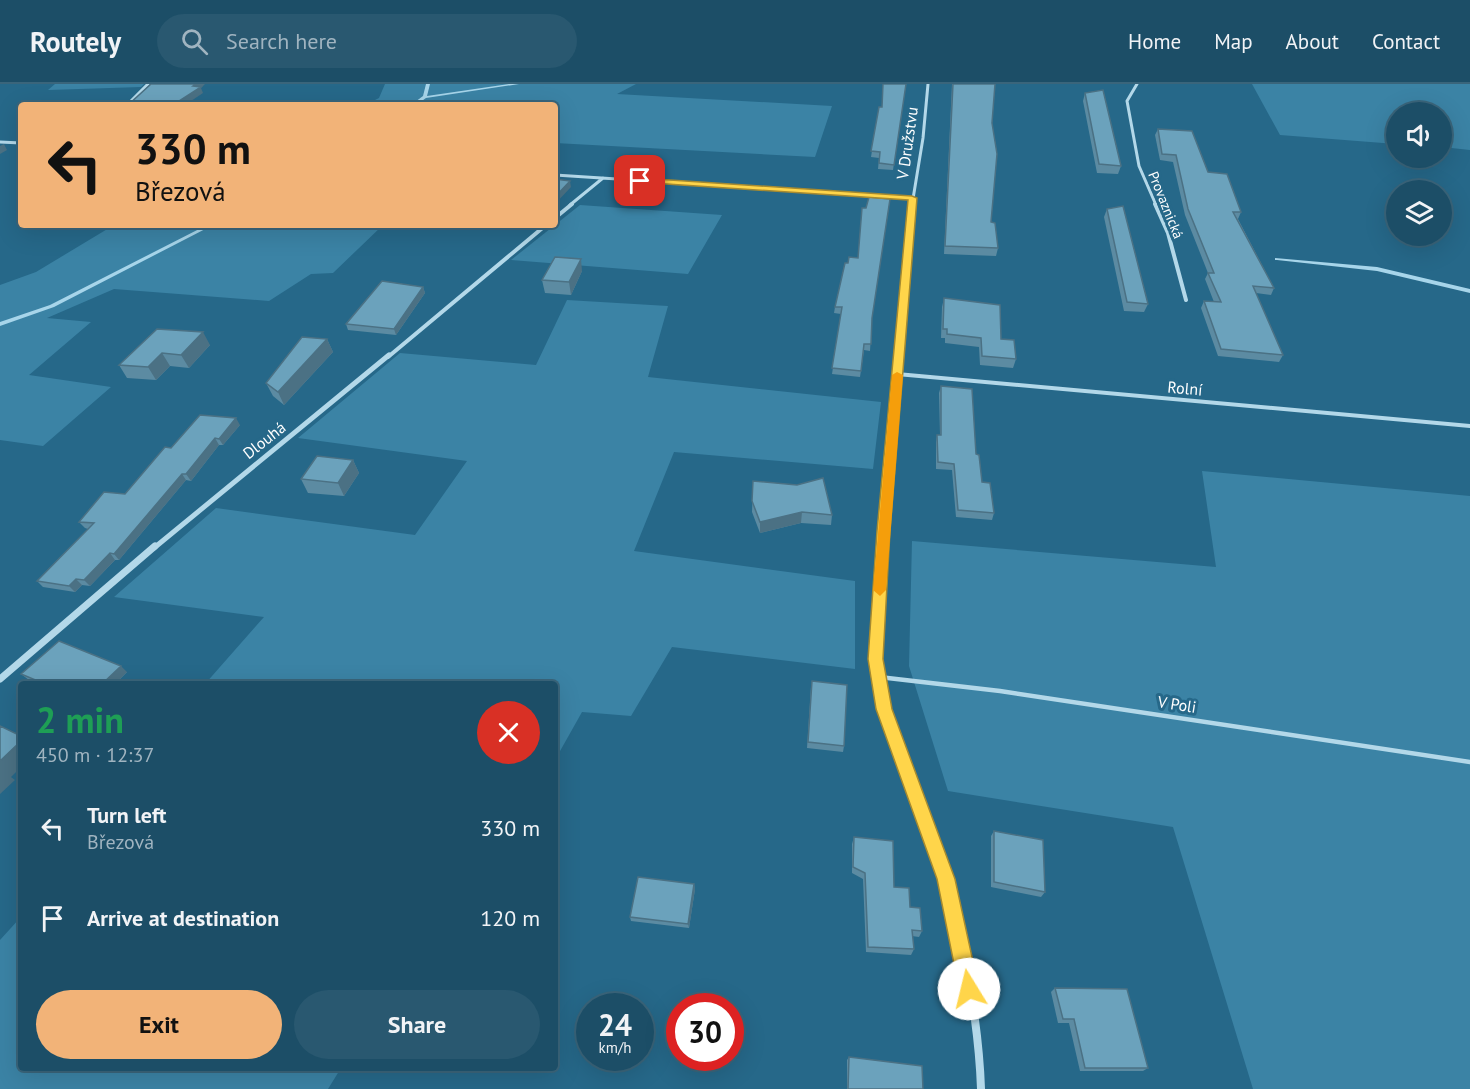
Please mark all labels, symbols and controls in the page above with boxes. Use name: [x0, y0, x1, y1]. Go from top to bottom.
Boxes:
search box: [157, 14, 577, 68]
text: Routely: [30, 23, 121, 60]
icon: search: [178, 25, 211, 58]
text: Search here: [226, 27, 337, 55]
text: Home: [1128, 28, 1181, 55]
text: Map: [1214, 28, 1253, 55]
text: About: [1286, 28, 1339, 55]
text: Contact: [1372, 28, 1440, 55]
map controls: [1386, 102, 1452, 246]
button: sound: [1386, 102, 1452, 168]
street label: V Družstvu: [892, 105, 922, 182]
text: 330 m: [135, 121, 251, 176]
icon: left: [36, 126, 114, 204]
pin: [614, 155, 665, 206]
icon: arrive: [623, 164, 656, 197]
street label: Provaznická: [1144, 169, 1188, 241]
text: Březová: [135, 174, 226, 208]
button: layers: [1386, 180, 1452, 246]
street label: Rolní: [1167, 377, 1203, 399]
street label: Dlouhá: [239, 417, 289, 463]
street label: V Poli: [1155, 691, 1198, 717]
text: 2 min: [36, 696, 124, 743]
button: close: [477, 701, 540, 764]
text: 450 m · 12:37: [36, 742, 154, 768]
text: Turn left: [87, 801, 167, 829]
icon: left: [36, 812, 69, 845]
text: 330 m: [480, 814, 540, 842]
text: Březová: [87, 829, 154, 855]
icon: arrive: [36, 902, 69, 935]
text: Arrive at destination: [87, 904, 279, 932]
text: 120 m: [480, 904, 540, 932]
position arrow: [937, 957, 1001, 1021]
button: Exit: [36, 990, 282, 1059]
button: Share: [294, 990, 540, 1059]
speed limit sign: 30: [666, 993, 744, 1071]
text: 24: [598, 1005, 632, 1044]
text: km/h: [599, 1038, 631, 1057]

